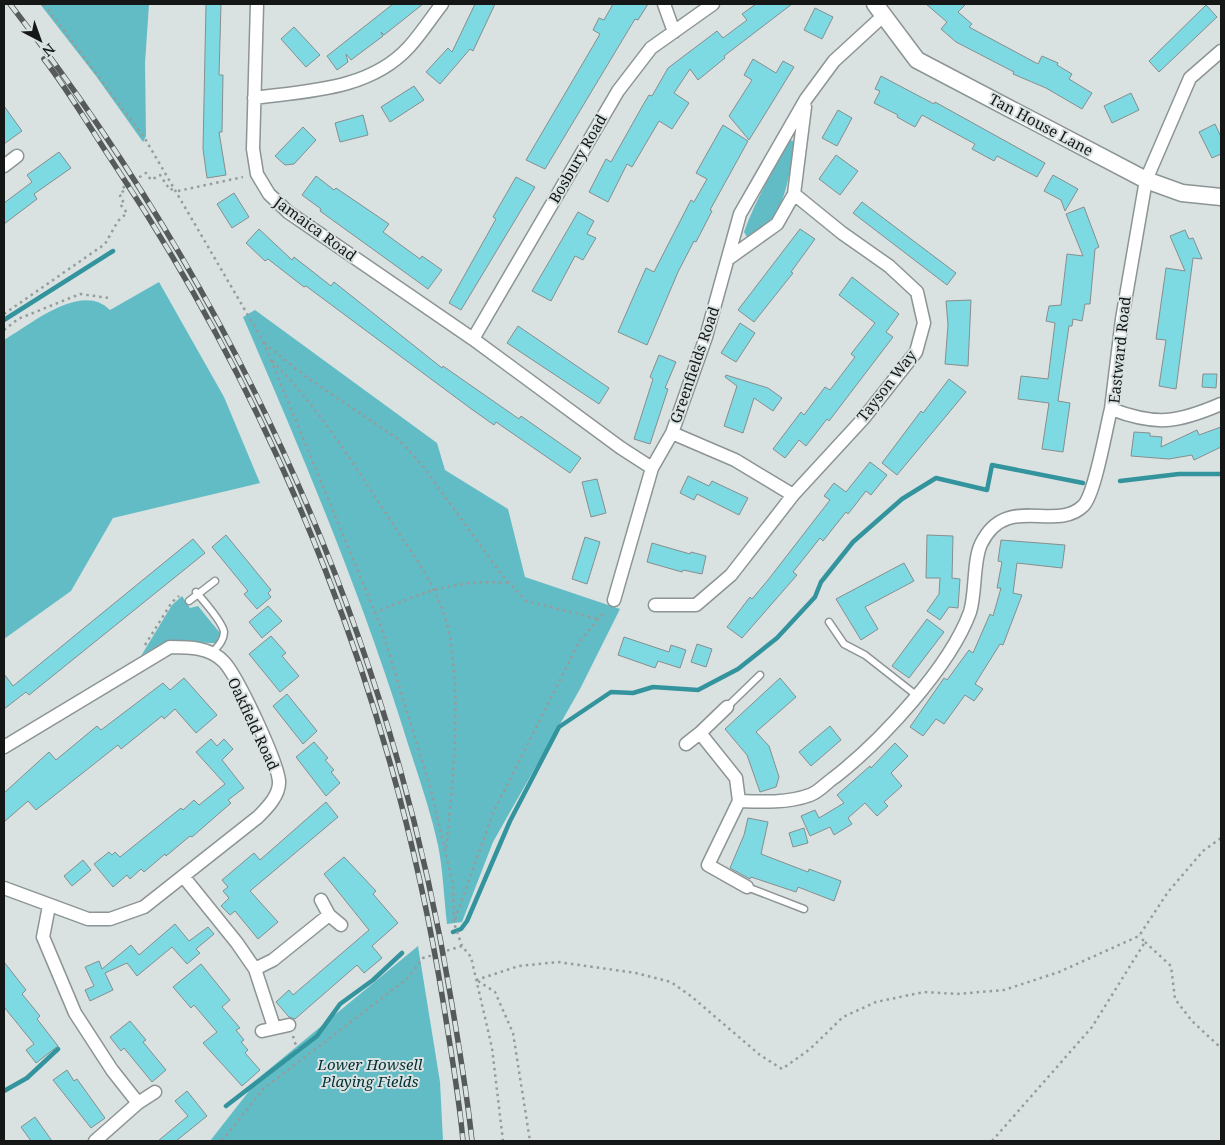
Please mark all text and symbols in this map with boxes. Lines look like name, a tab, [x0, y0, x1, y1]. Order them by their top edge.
north arrow	[15, 15, 65, 65]
text: N	[38, 39, 59, 61]
street label: Tan House Lane	[986, 88, 1097, 160]
street label: Bosbury Road	[544, 110, 611, 207]
street label: Jamaica Road	[270, 191, 361, 265]
street label: Eastward Road	[1103, 295, 1135, 404]
street label: Greenfields Road	[665, 304, 723, 426]
street label: Tayson Way	[852, 345, 921, 425]
street label: Oakfield Road	[224, 674, 284, 773]
park label: Lower Howsell Playing Fields	[317, 1054, 423, 1091]

